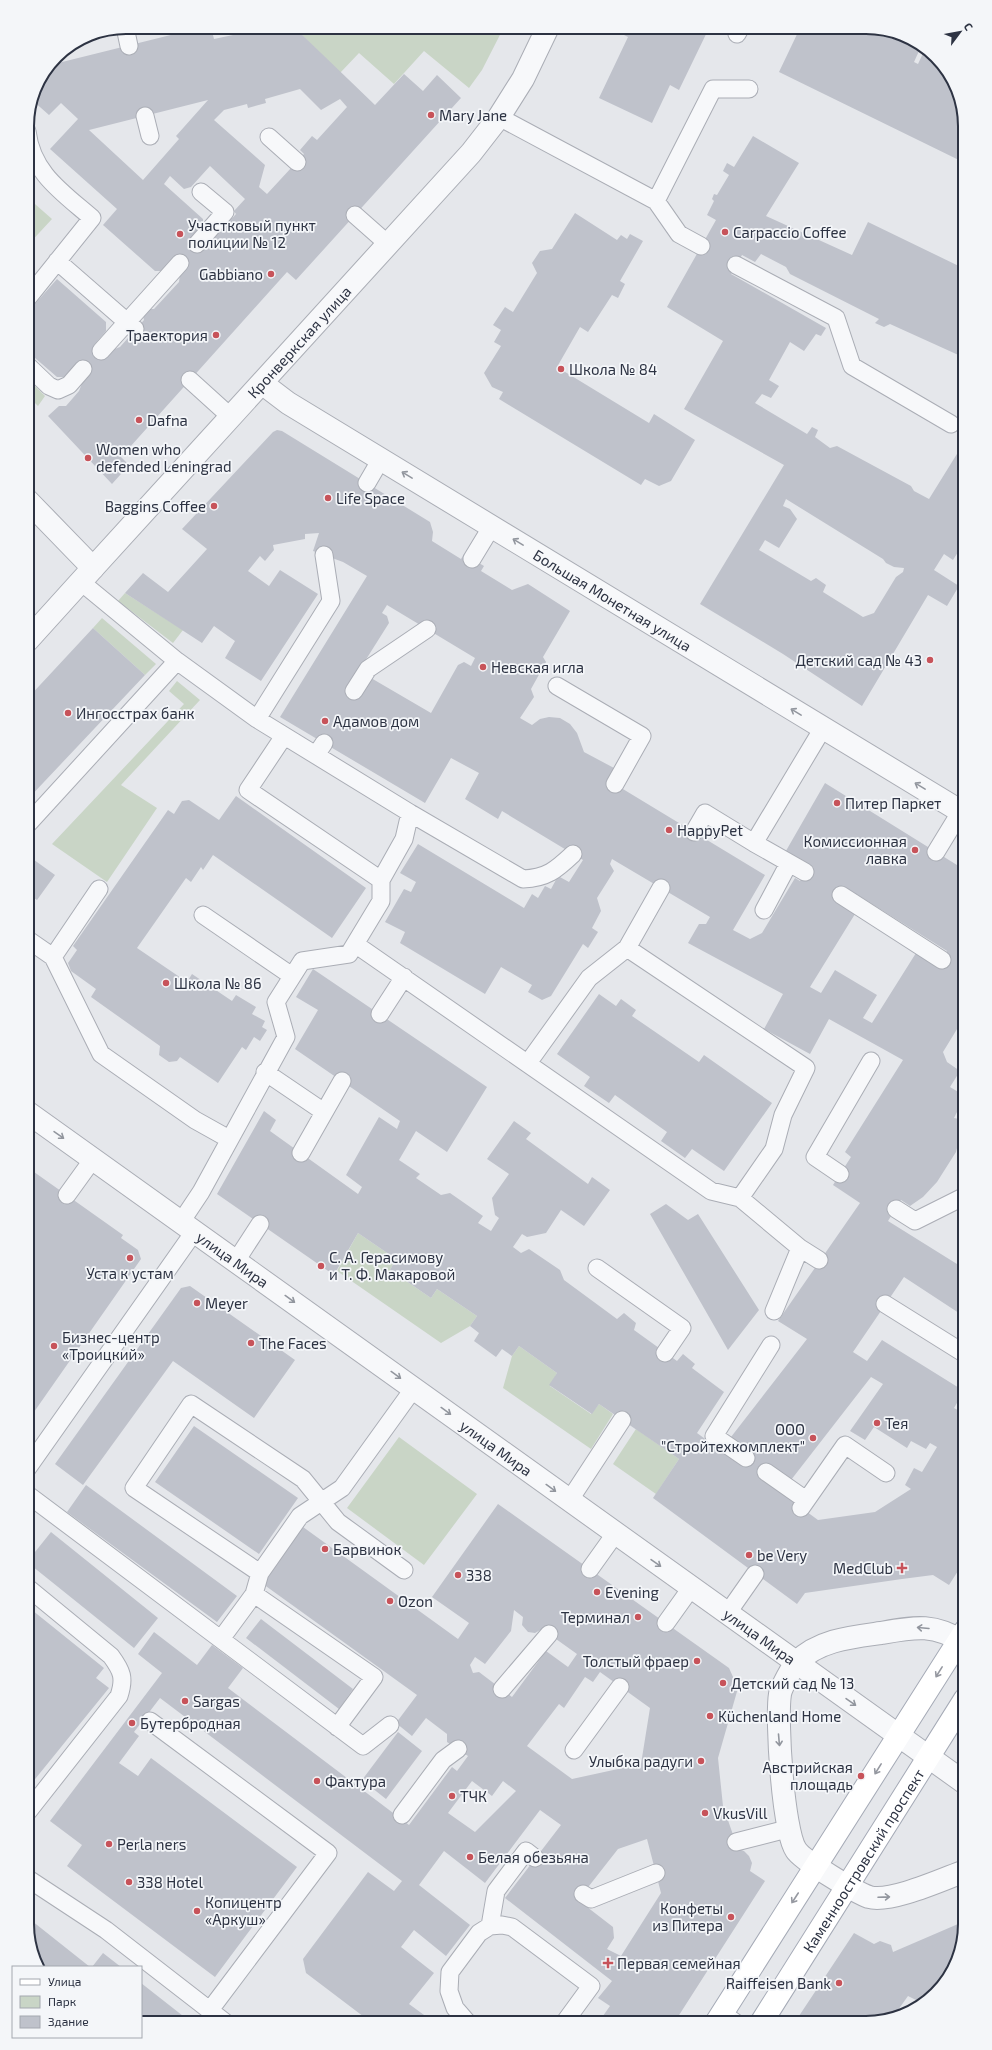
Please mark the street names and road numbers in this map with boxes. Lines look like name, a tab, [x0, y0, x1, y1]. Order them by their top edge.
street label: Кронверкская улица	[243, 282, 355, 402]
street label: Большая Монетная улица	[530, 545, 695, 655]
street label: улица Мира	[193, 1227, 272, 1291]
street label: улица Мира	[456, 1416, 536, 1480]
street label: улица Мира	[720, 1604, 799, 1668]
street label: Каменноостровский проспект	[799, 1765, 928, 1956]

